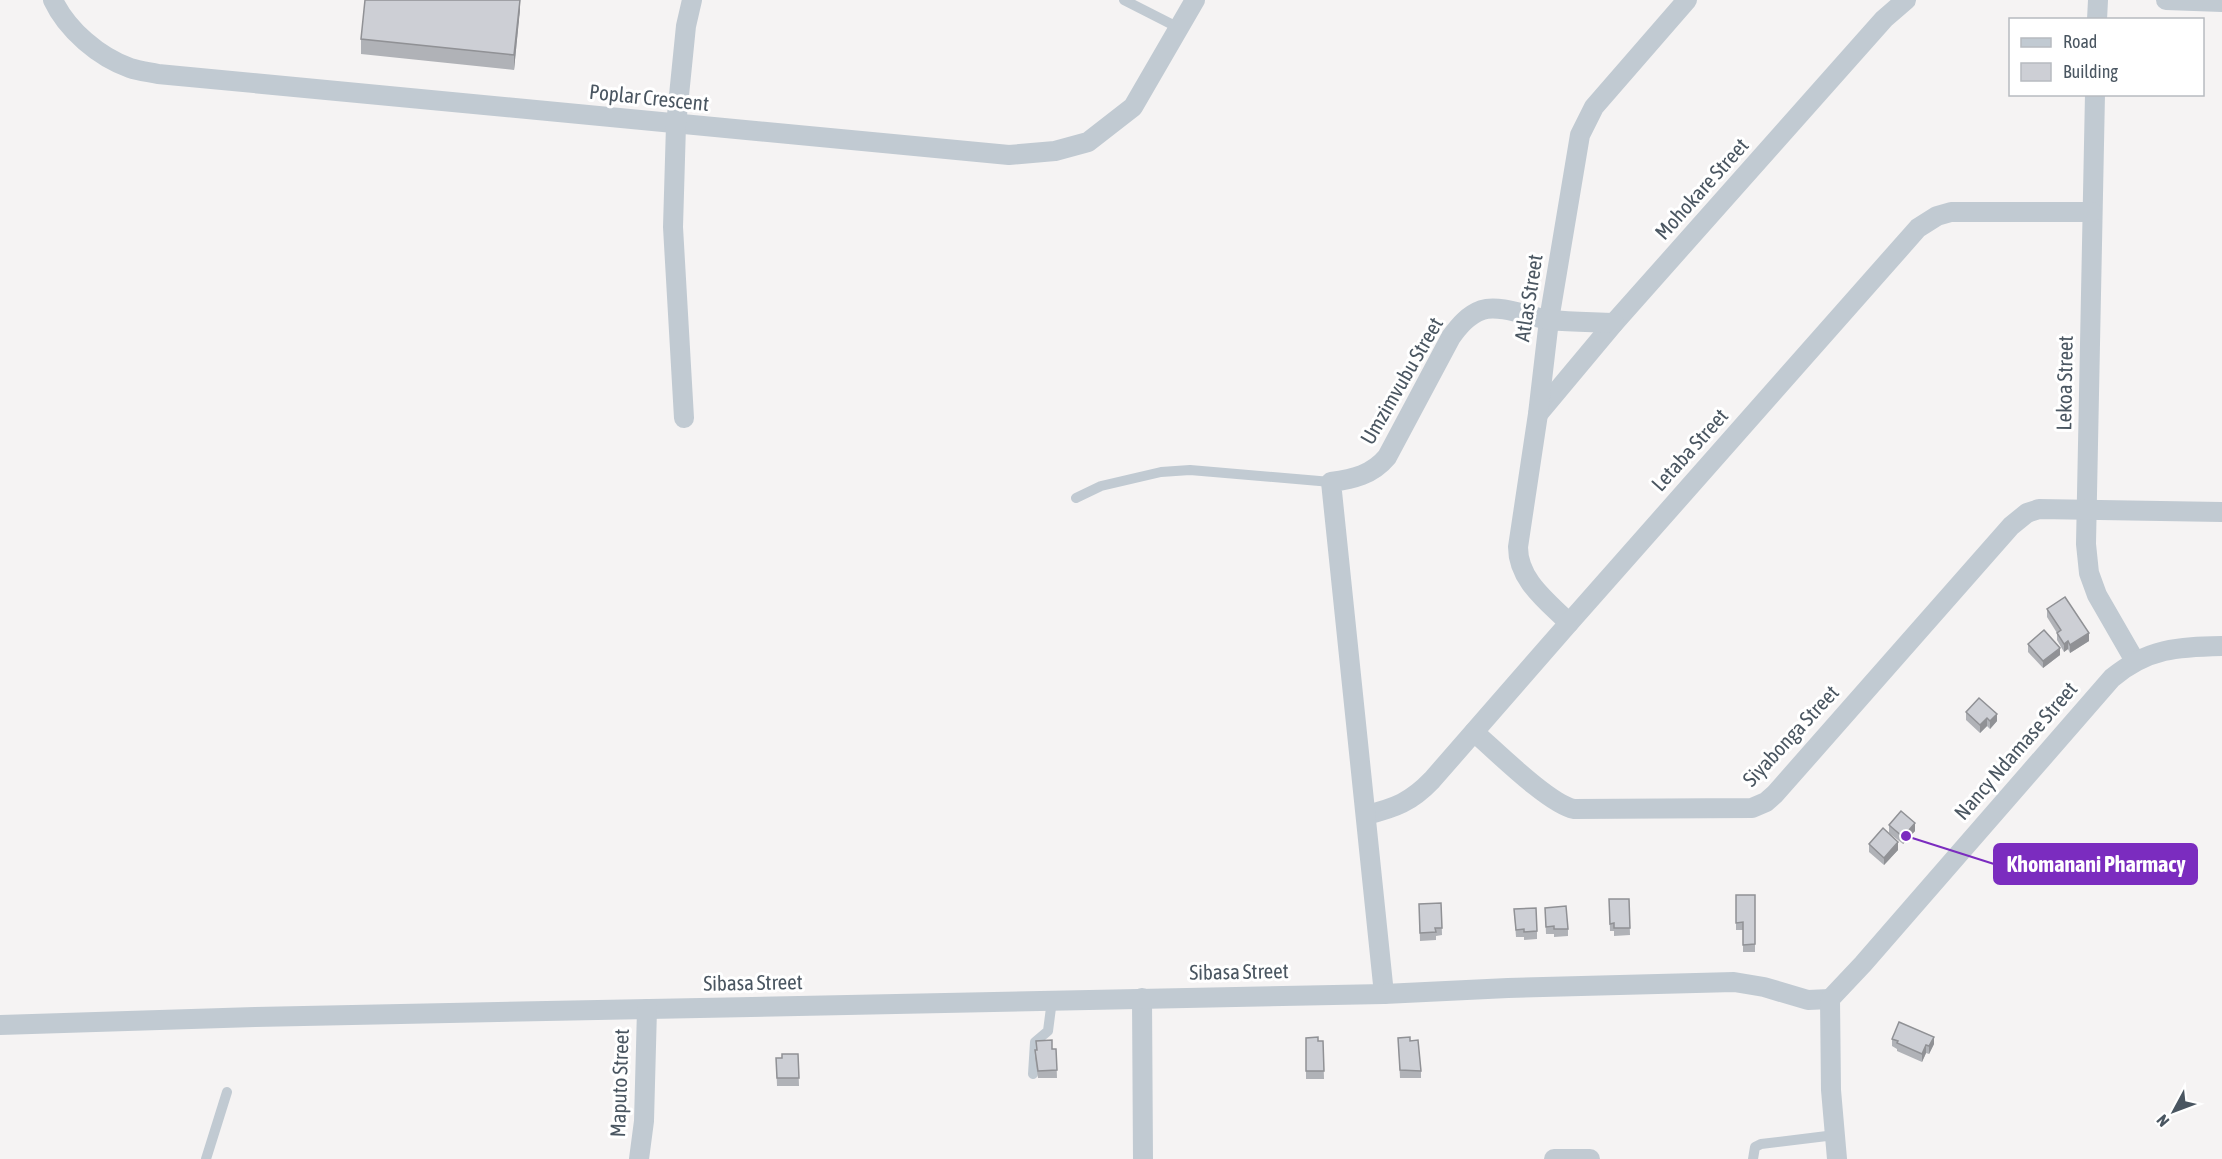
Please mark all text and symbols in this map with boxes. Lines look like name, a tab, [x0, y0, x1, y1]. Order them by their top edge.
legend	[2009, 18, 2204, 96]
text: Road	[2063, 31, 2097, 52]
text: Building	[2063, 61, 2118, 82]
street label: Poplar Crescent	[588, 79, 710, 115]
street label: Mohokare Street	[1650, 133, 1753, 244]
street label: Atlas Street	[1509, 252, 1547, 343]
street label: Umzimvubu Street	[1355, 313, 1447, 448]
street label: Lekoa Street	[2051, 335, 2077, 431]
street label: Letaba Street	[1646, 403, 1732, 495]
street label: Nancy Ndamase Street	[1949, 677, 2082, 824]
street label: Siyabonga Street	[1737, 680, 1843, 791]
callout: Khomanani Pharmacy	[1994, 844, 2197, 884]
text: Khomanani Pharmacy	[2007, 851, 2185, 877]
street label: Sibasa Street	[1189, 958, 1289, 984]
street label: Sibasa Street	[703, 969, 803, 995]
street label: Maputo Street	[605, 1028, 633, 1138]
north arrow	[2144, 1081, 2204, 1141]
text: N	[2153, 1111, 2173, 1130]

